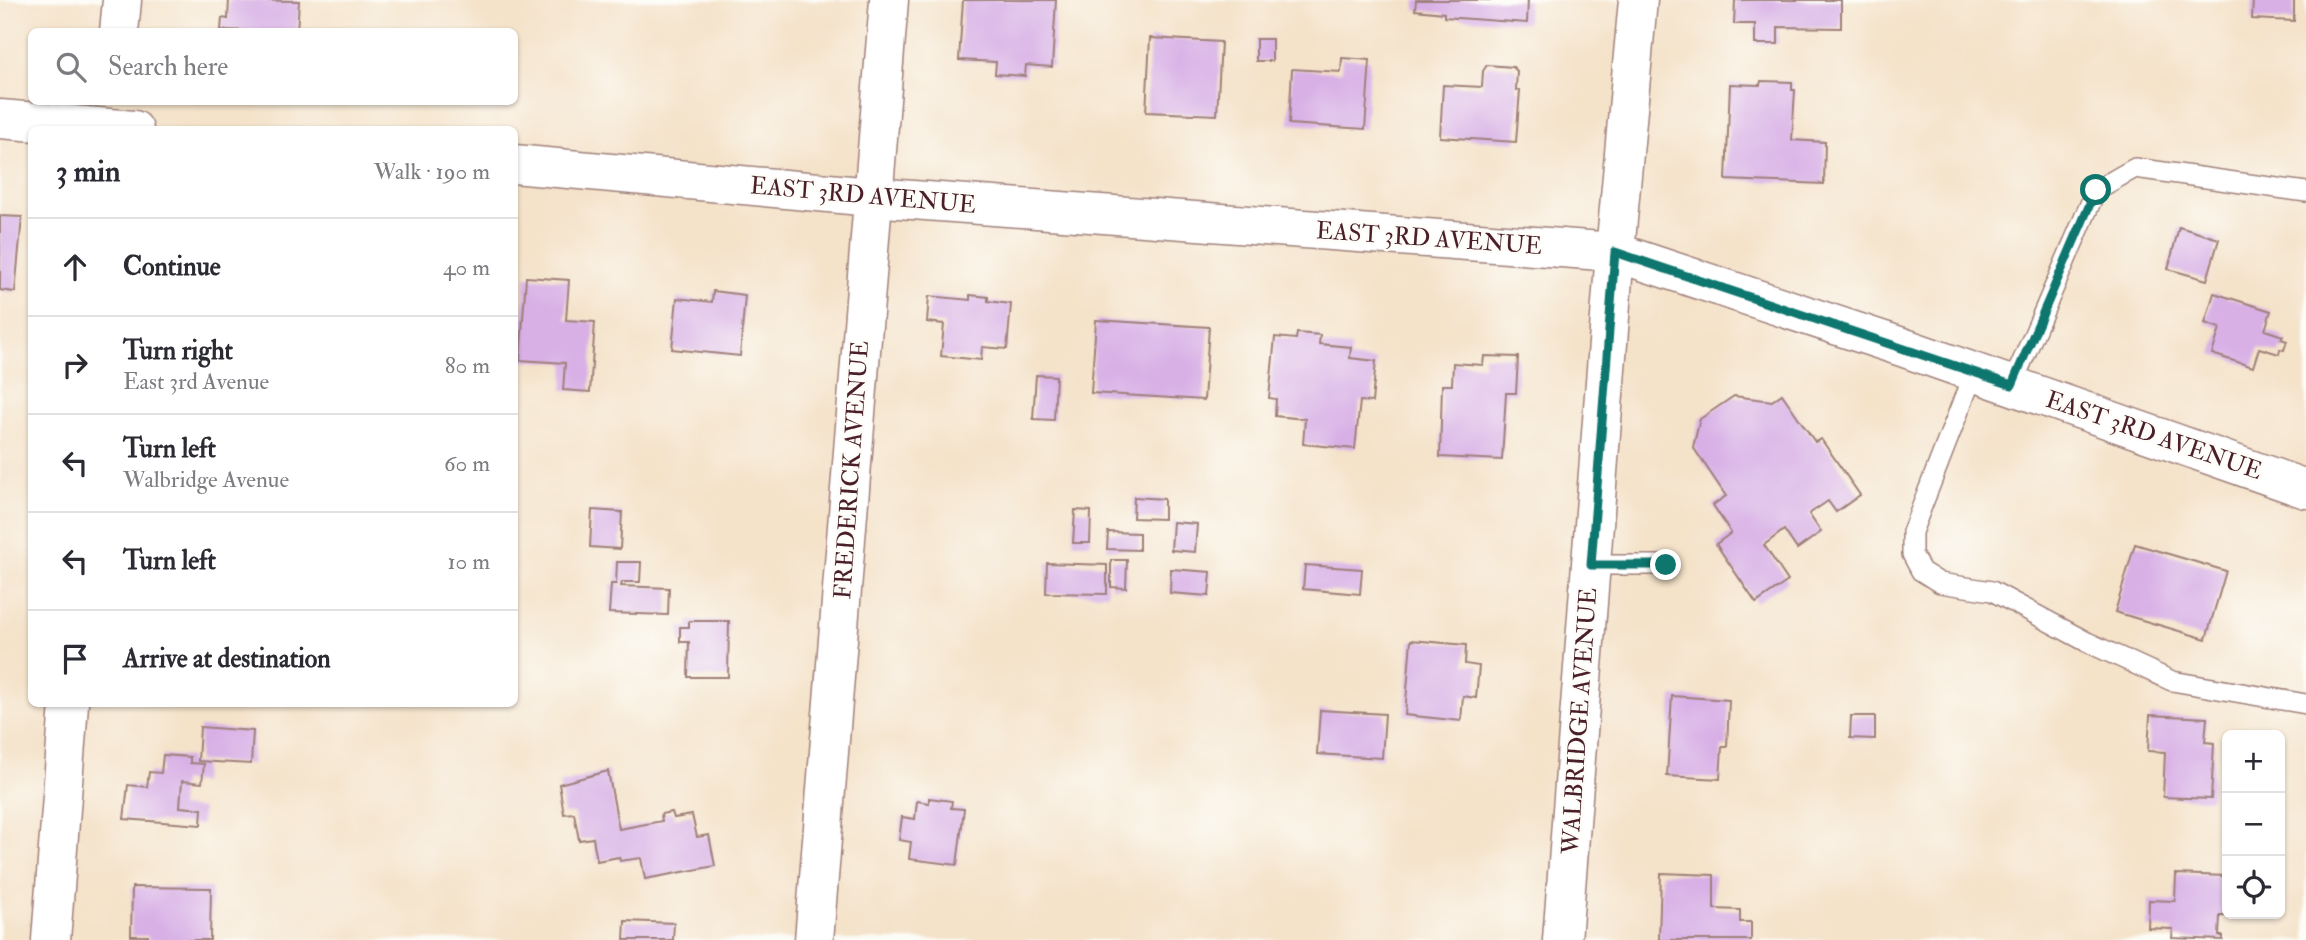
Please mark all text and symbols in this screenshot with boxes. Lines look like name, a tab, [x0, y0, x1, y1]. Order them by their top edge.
search box	[28, 28, 518, 105]
icon: search	[52, 48, 90, 86]
text: Search here	[108, 51, 228, 83]
text: 3 min	[56, 153, 121, 190]
text: Walk · 190 m	[374, 157, 490, 186]
street label: EAST 3RD AVENUE	[749, 170, 977, 221]
route start	[2080, 174, 2111, 205]
street label: EAST 3RD AVENUE	[1315, 215, 1543, 262]
icon: ahead	[56, 248, 94, 286]
text: Continue	[123, 251, 221, 283]
text: 40 m	[443, 253, 490, 282]
text: Turn right	[123, 335, 233, 367]
street label: FREDERICK AVENUE	[827, 340, 876, 600]
icon: right	[56, 346, 94, 384]
text: 80 m	[445, 351, 490, 380]
text: East 3rd Avenue	[123, 367, 269, 396]
street label: EAST 3RD AVENUE	[2042, 384, 2266, 487]
text: Turn left	[123, 433, 216, 465]
icon: left	[56, 444, 94, 482]
text: 60 m	[444, 449, 490, 478]
text: Walbridge Avenue	[123, 465, 289, 494]
icon: left	[56, 542, 94, 580]
text: Turn left	[123, 545, 216, 577]
text: 10 m	[447, 547, 490, 576]
route end	[1650, 549, 1681, 580]
street label: WALBRIDGE AVENUE	[1555, 587, 1604, 856]
icon: arrive	[56, 640, 94, 678]
text: Arrive at destination	[123, 643, 331, 675]
map controls	[2222, 730, 2285, 919]
button: +	[2222, 730, 2285, 793]
button: −	[2222, 793, 2285, 856]
button: locate	[2222, 856, 2285, 919]

